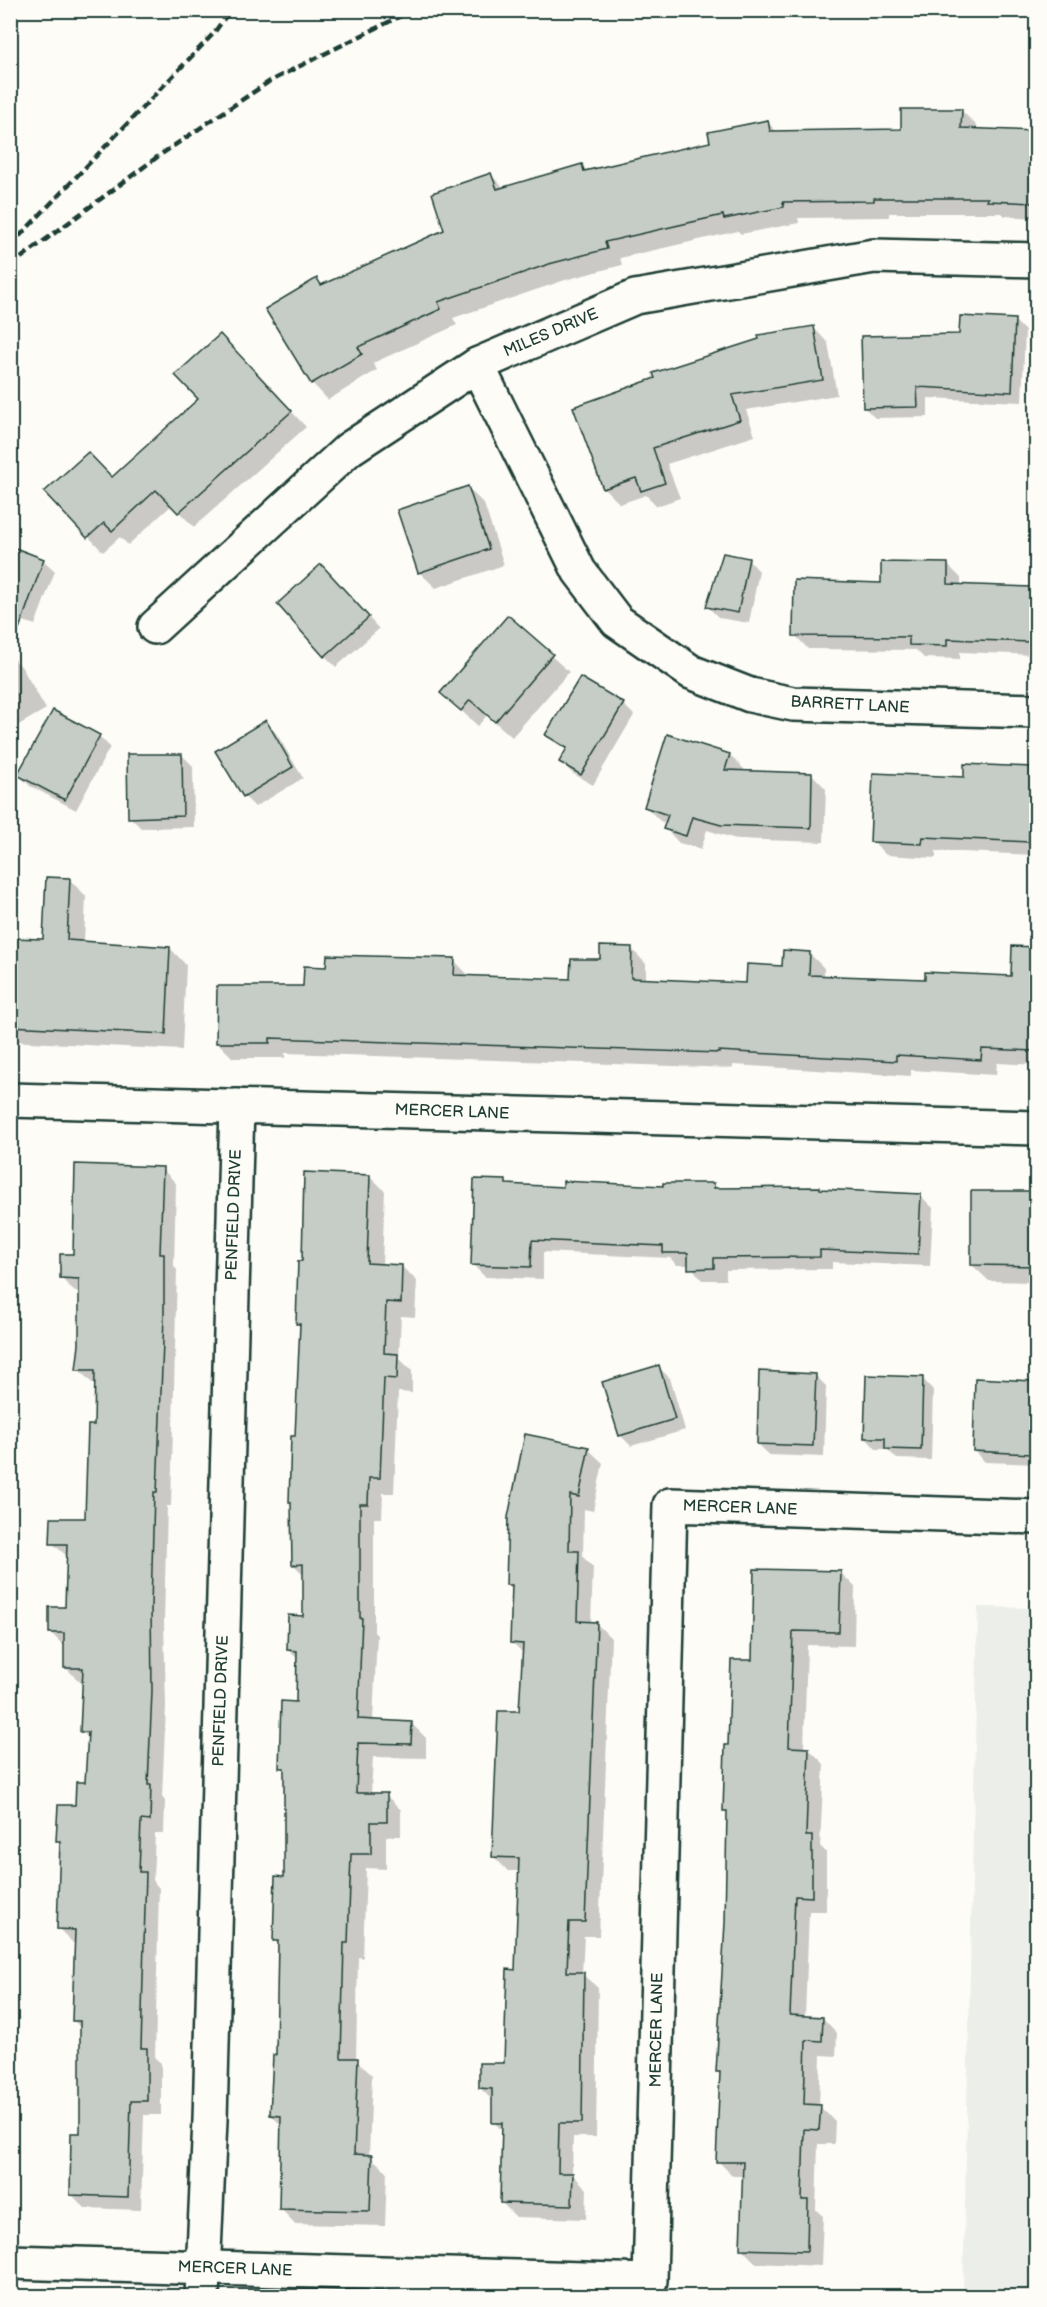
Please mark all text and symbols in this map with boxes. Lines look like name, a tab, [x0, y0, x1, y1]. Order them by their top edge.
street label: MILES DRIVE	[501, 305, 601, 361]
street label: BARRETT LANE	[790, 692, 910, 718]
street label: MERCER LANE	[394, 1101, 510, 1123]
street label: PENFIELD DRIVE	[222, 1149, 246, 1281]
street label: MERCER LANE	[682, 1497, 798, 1519]
street label: PENFIELD DRIVE	[209, 1635, 233, 1767]
street label: MERCER LANE	[646, 1972, 668, 2088]
street label: MERCER LANE	[177, 2258, 293, 2280]

